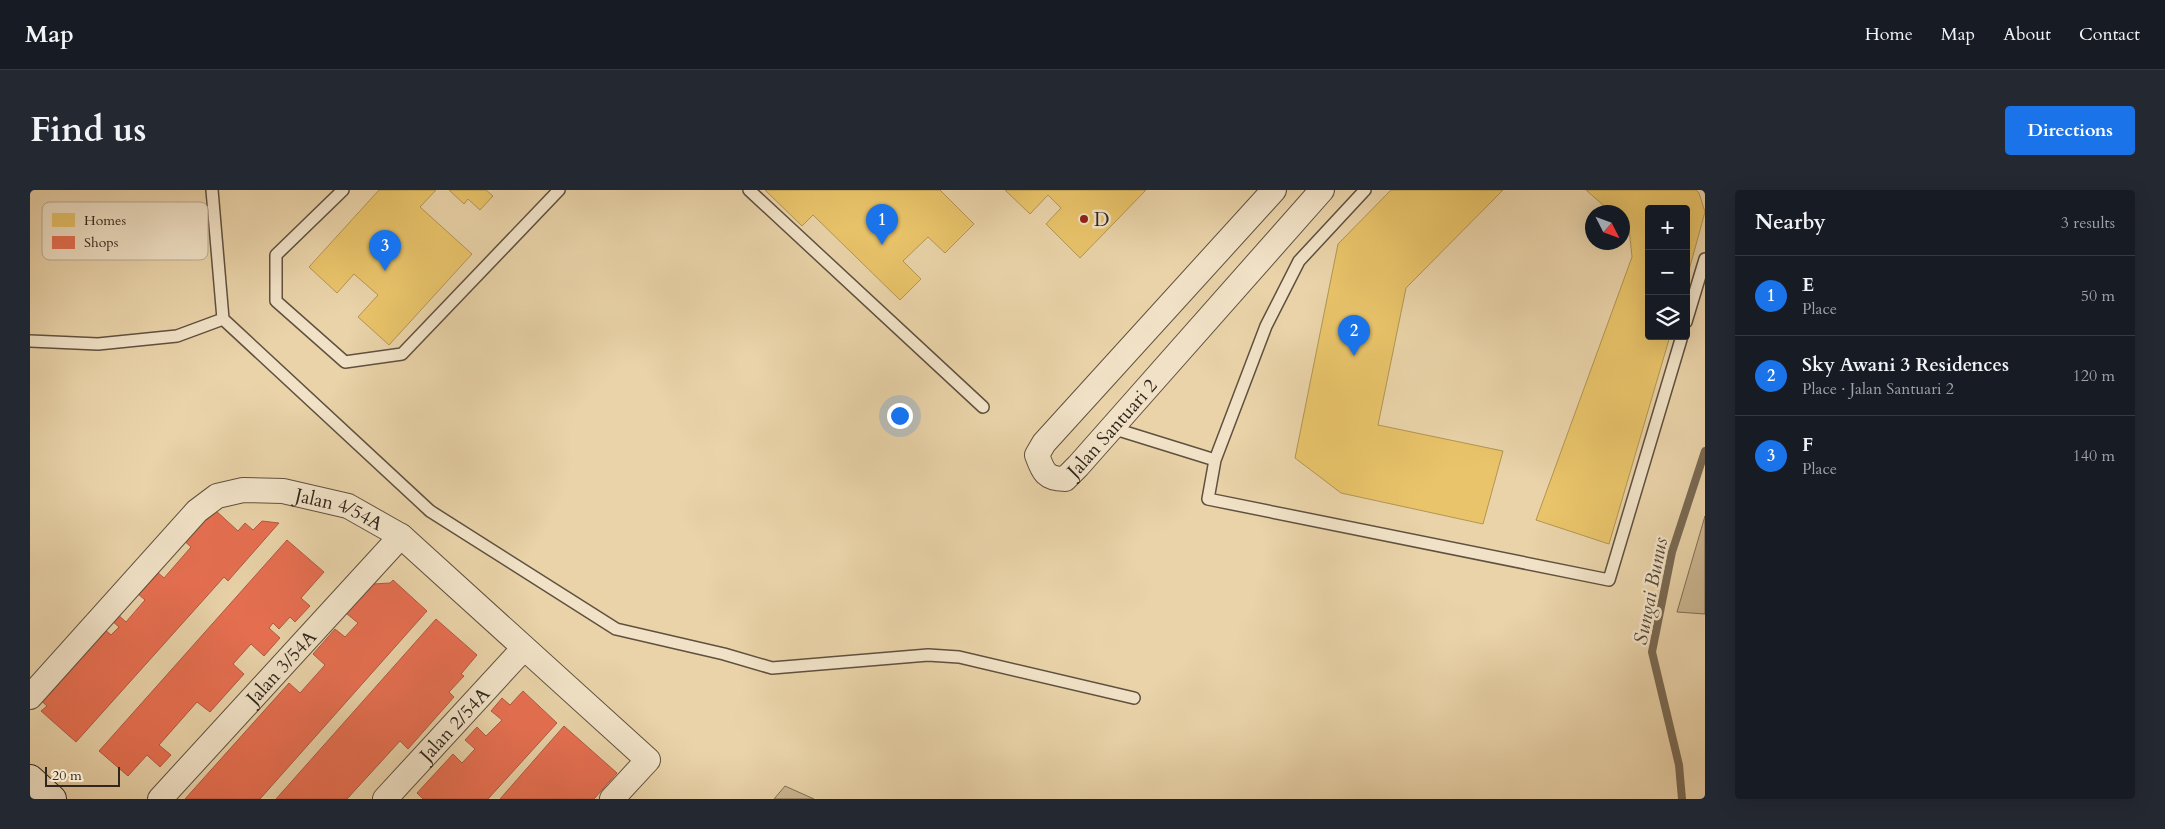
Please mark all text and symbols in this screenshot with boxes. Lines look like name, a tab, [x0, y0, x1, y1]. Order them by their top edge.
text: Map	[25, 18, 74, 51]
text: Home	[1865, 22, 1913, 47]
text: Map	[1941, 22, 1975, 47]
text: About	[2003, 22, 2051, 47]
text: Contact	[2079, 22, 2140, 47]
text: Find us	[30, 106, 146, 154]
button: Directions	[2005, 106, 2135, 155]
legend	[42, 202, 208, 260]
pin: 1	[866, 204, 898, 245]
north arrow	[1585, 205, 1630, 250]
map controls	[1645, 205, 1690, 340]
button: +	[1645, 205, 1690, 250]
place label: D	[1094, 207, 1109, 233]
text: Nearby	[1755, 208, 1826, 237]
text: Homes	[84, 211, 126, 230]
text: 3 results	[2061, 212, 2115, 234]
marker: D	[1078, 213, 1090, 225]
pin: 3	[369, 230, 401, 271]
text: Shops	[84, 233, 119, 252]
button: −	[1645, 250, 1690, 295]
text: E	[1802, 272, 1814, 298]
text: 1	[1767, 285, 1775, 307]
text: 50 m	[2081, 285, 2115, 307]
button: layers	[1645, 295, 1690, 340]
text: Place	[1802, 298, 1837, 320]
pin: 2	[1338, 315, 1370, 356]
text: Sky Awani 3 Residences	[1802, 352, 2009, 378]
text: 2	[1767, 365, 1775, 387]
text: 120 m	[2073, 365, 2115, 387]
street label: Jalan Santuari 2	[1060, 373, 1163, 486]
text: Place · Jalan Santuari 2	[1802, 378, 1954, 400]
your location	[887, 403, 913, 429]
text: F	[1802, 432, 1813, 458]
text: 3	[1767, 445, 1775, 467]
text: 140 m	[2073, 445, 2115, 467]
text: Place	[1802, 458, 1837, 480]
street label: Jalan 4/54A	[290, 482, 388, 538]
water label: Sungai Bunus	[1627, 535, 1674, 647]
street label: Jalan 3/54A	[239, 624, 323, 713]
street label: Jalan 2/54A	[412, 681, 496, 770]
scale bar	[45, 764, 120, 787]
text: 20 m	[52, 766, 82, 785]

